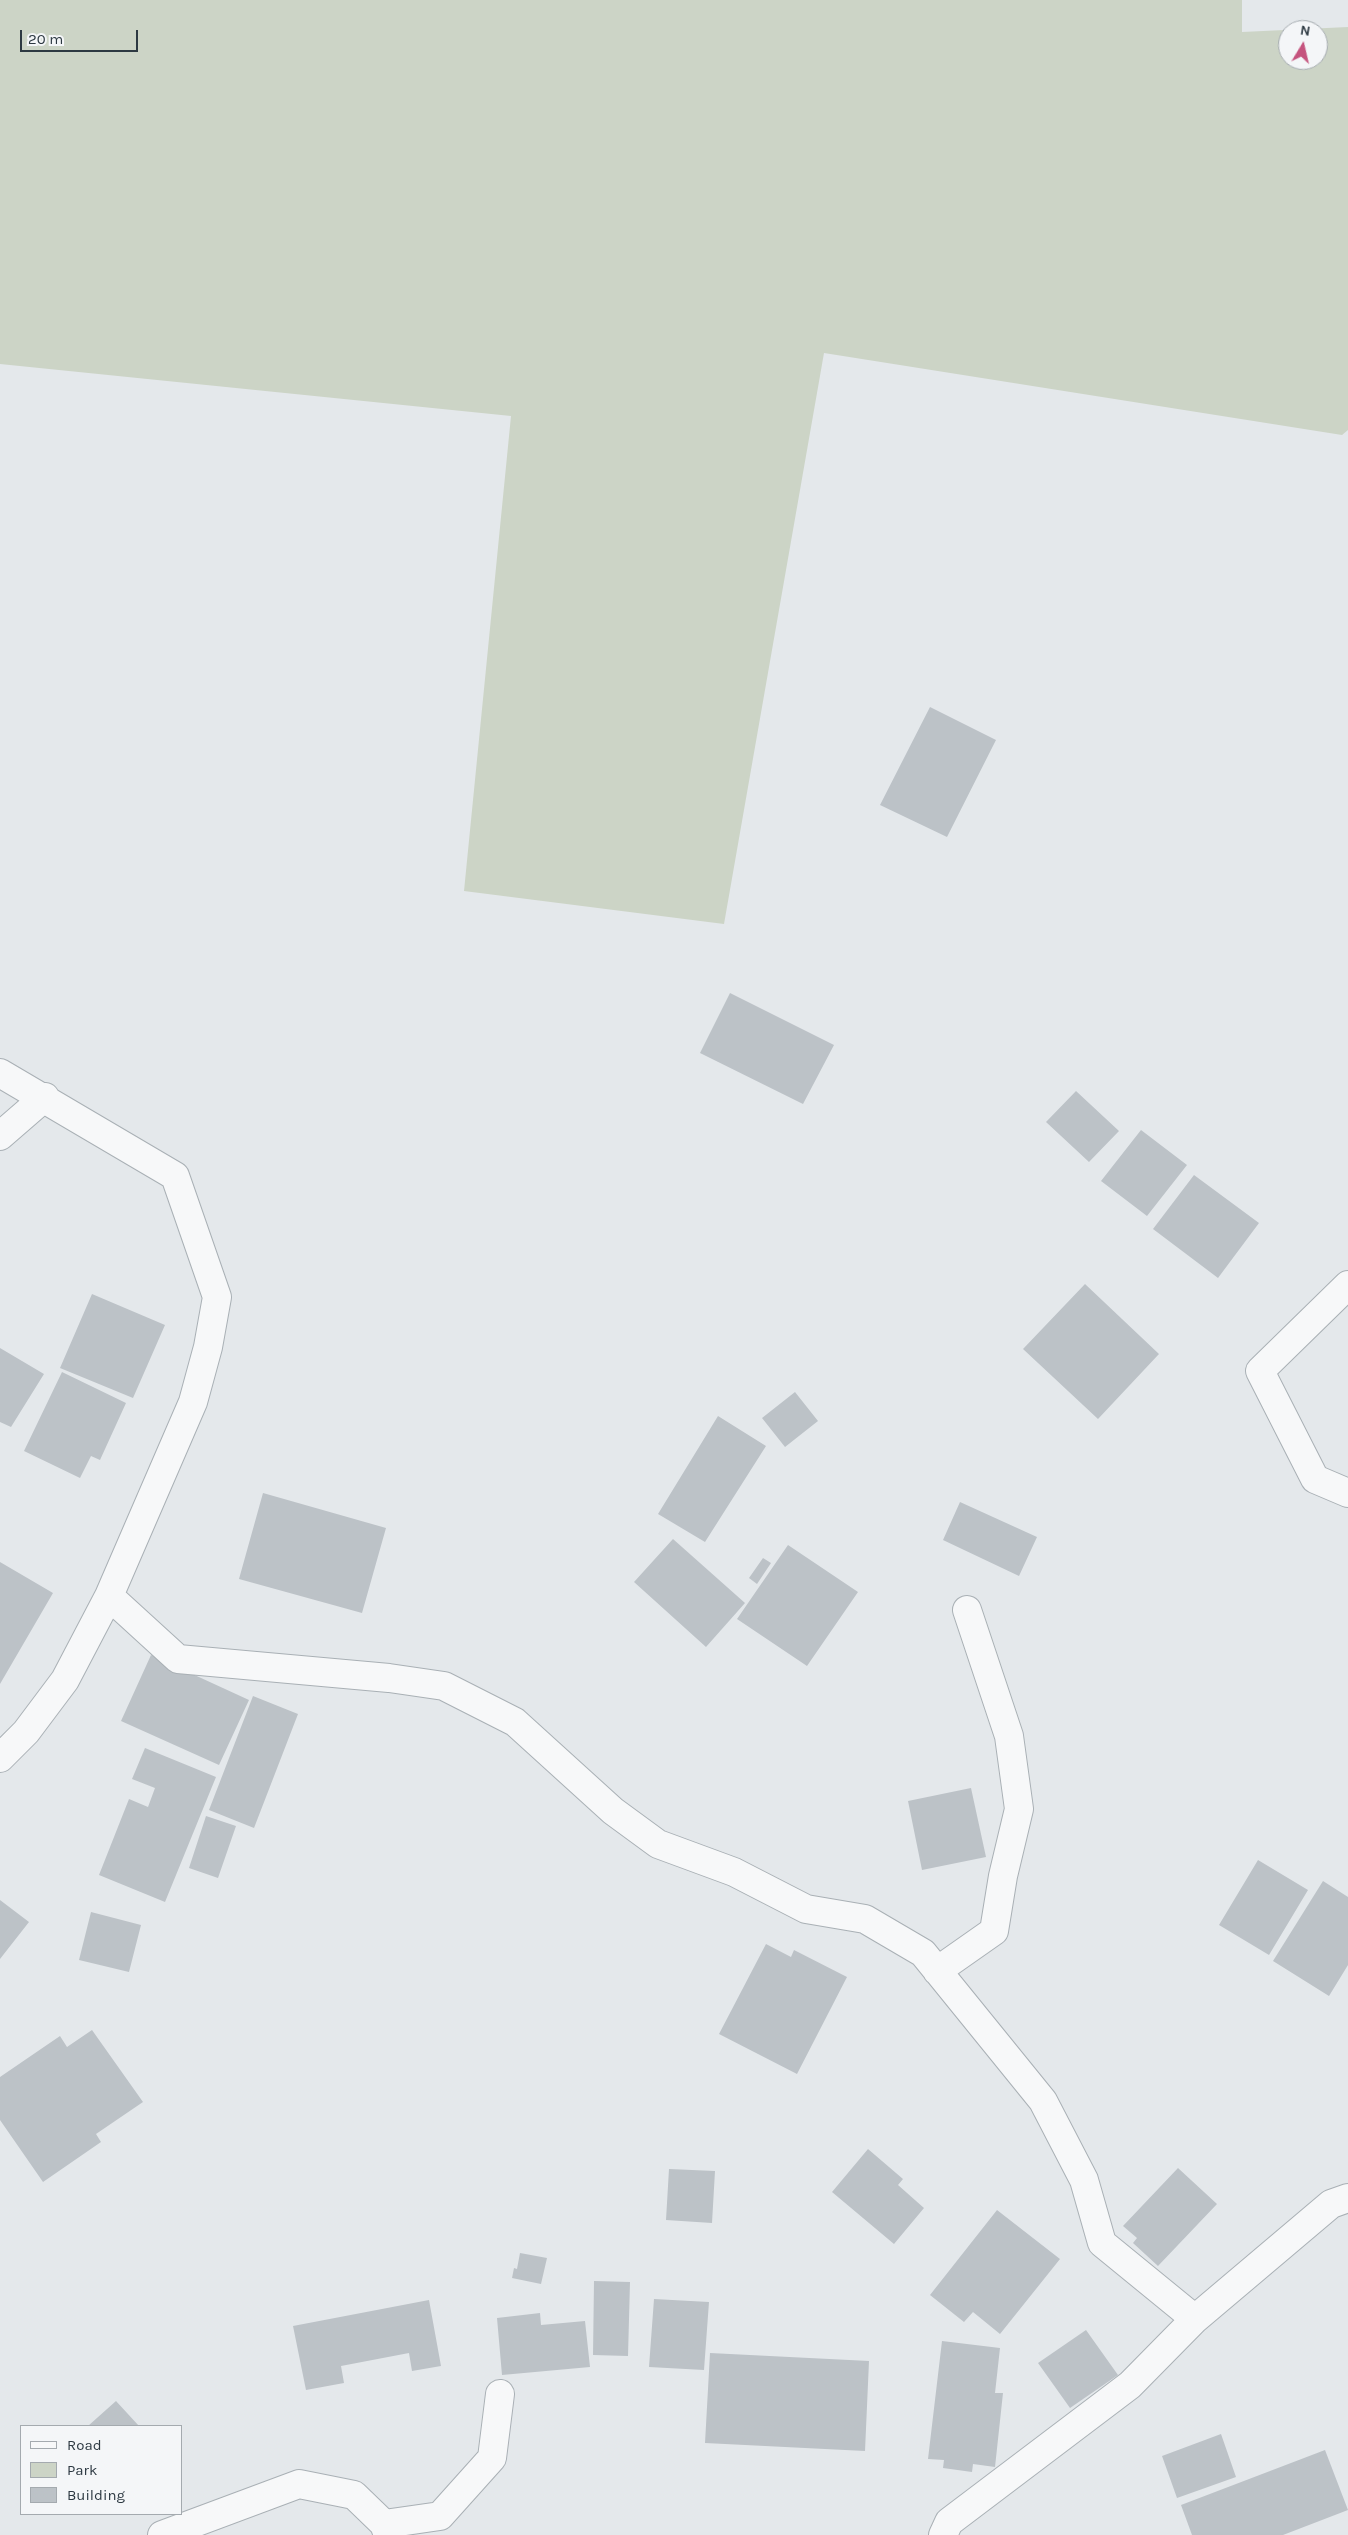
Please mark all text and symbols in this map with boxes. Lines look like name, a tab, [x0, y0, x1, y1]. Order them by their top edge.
scale bar	[22, 20, 140, 52]
north arrow	[1278, 20, 1328, 70]
text: N	[1299, 21, 1312, 40]
text: 20 m	[28, 30, 63, 48]
legend	[20, 2425, 182, 2515]
text: Road	[67, 2436, 102, 2454]
text: Park	[67, 2461, 97, 2479]
text: Building	[67, 2486, 125, 2504]

